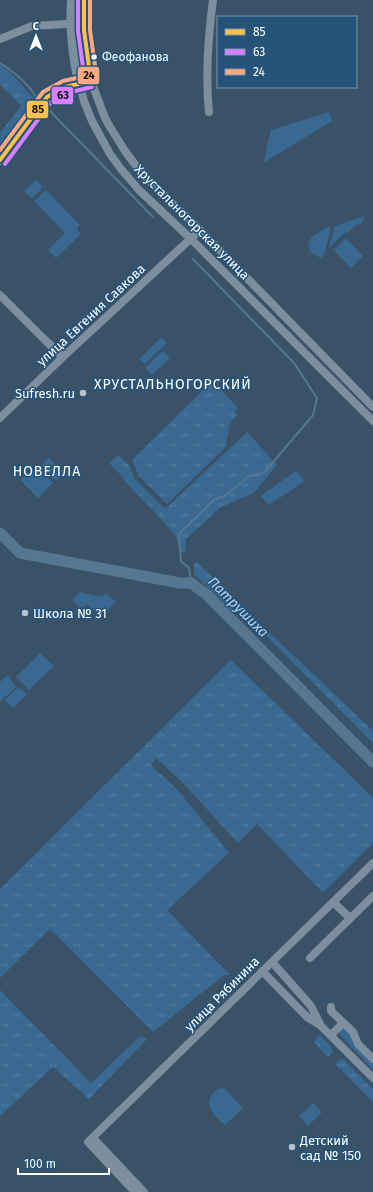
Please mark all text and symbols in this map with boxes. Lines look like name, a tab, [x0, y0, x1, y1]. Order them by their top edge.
north arrow	[16, 16, 56, 56]
legend	[217, 16, 357, 88]
text: С	[33, 20, 40, 33]
text: 85	[253, 25, 266, 39]
text: 63	[253, 45, 265, 59]
place label: Феофанова	[102, 50, 169, 64]
marker: Феофанова	[89, 52, 99, 62]
text: 24	[253, 65, 266, 79]
line badge: 24	[77, 66, 100, 85]
text: 24	[83, 69, 95, 82]
line badge: 63	[51, 86, 74, 105]
text: 63	[57, 89, 69, 102]
line badge: 85	[26, 100, 49, 119]
text: 85	[32, 103, 44, 116]
street label: Хрустальногорская улица	[131, 161, 253, 283]
street label: улица Евгения Савкова	[34, 261, 148, 369]
district label: ХРУСТАЛЬНОГОРСКИЙ	[94, 376, 252, 393]
place label: Sufresh.ru	[15, 386, 75, 401]
marker: Sufresh.ru	[78, 388, 88, 398]
district label: НОВЕЛЛА	[13, 463, 81, 480]
water label: Патрушиха	[204, 573, 272, 641]
place label: Школа № 31	[33, 606, 107, 621]
marker: Школа № 31	[20, 608, 30, 618]
street label: улица Рябинина	[182, 954, 262, 1034]
place label: Детский сад № 150	[299, 1133, 361, 1163]
marker: Детский сад № 150	[287, 1142, 297, 1152]
scale bar	[18, 1150, 109, 1176]
text: 100 m	[24, 1157, 56, 1171]

